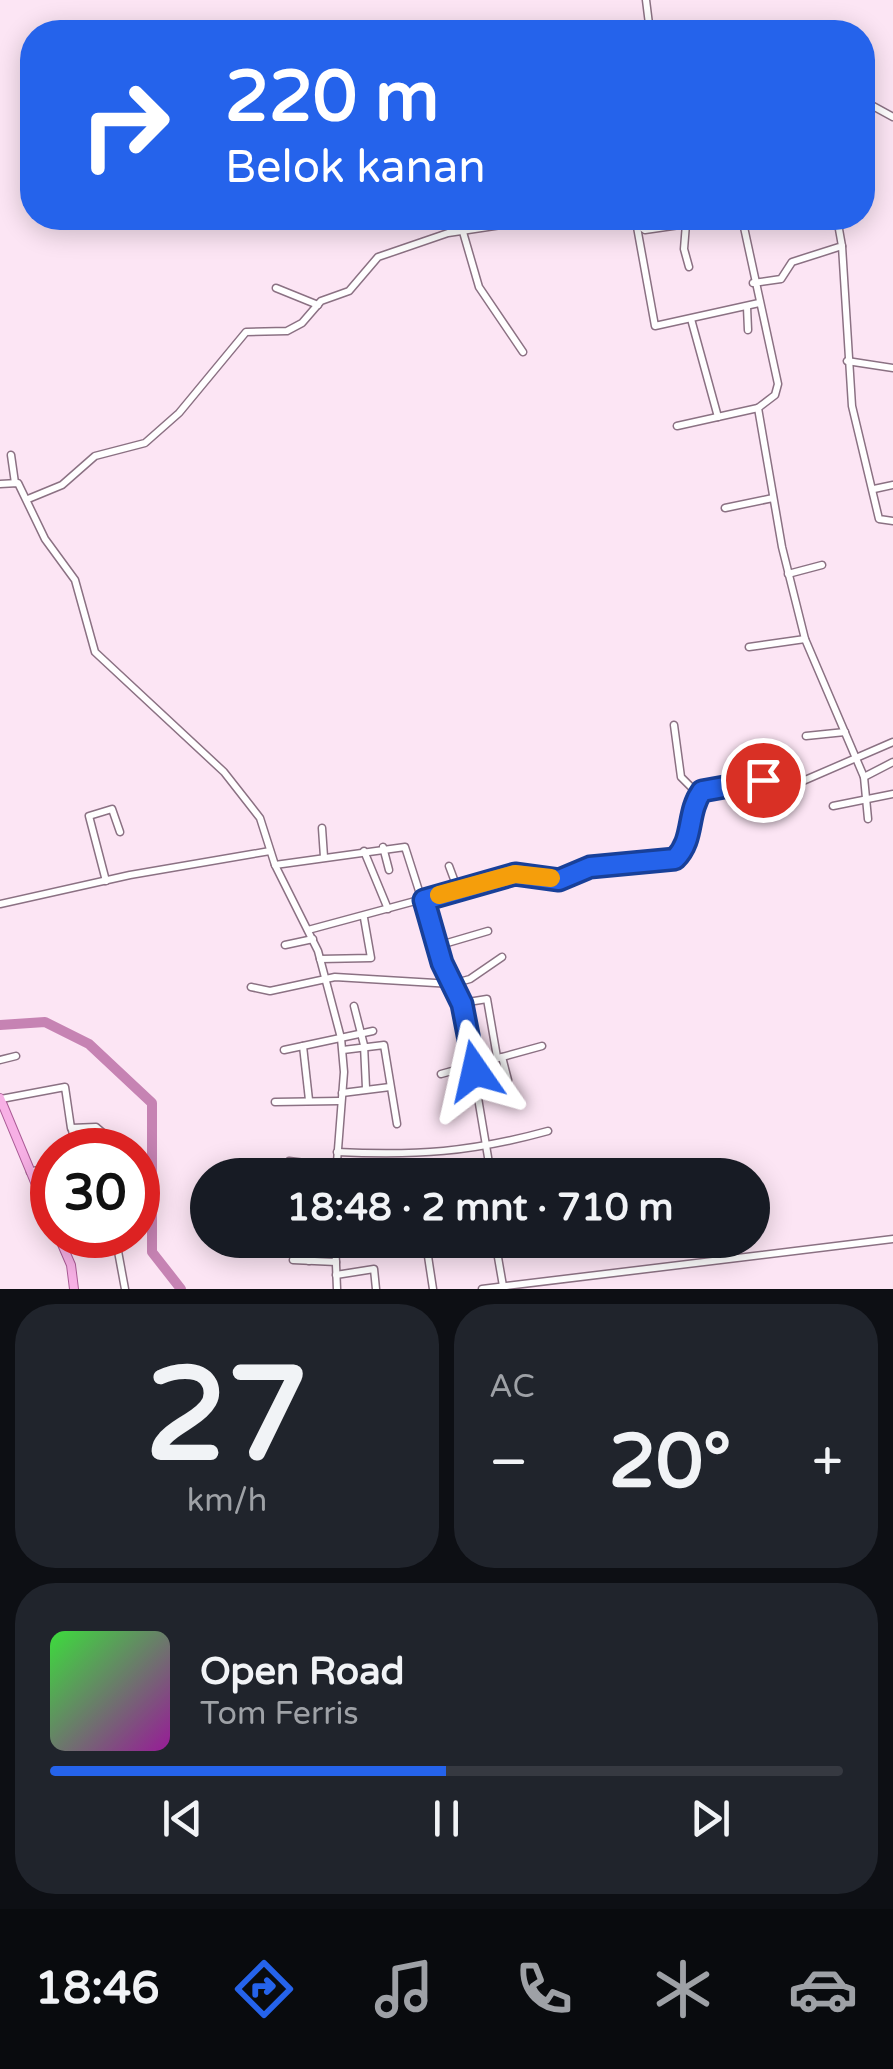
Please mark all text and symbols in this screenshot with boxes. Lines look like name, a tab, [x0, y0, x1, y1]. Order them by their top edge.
text: 220 m	[225, 56, 439, 140]
icon: right	[60, 60, 190, 190]
text: Belok kanan	[225, 141, 486, 195]
pin	[721, 738, 806, 823]
icon: arrive	[736, 753, 791, 808]
position arrow	[423, 1019, 527, 1123]
speed limit sign: 30	[30, 1128, 160, 1258]
text: 18:48 · 2 mnt · 710 m	[287, 1185, 673, 1231]
text: 27	[145, 1339, 309, 1495]
text: AC	[489, 1368, 535, 1406]
text: 20°	[609, 1417, 731, 1507]
text: −	[489, 1430, 528, 1496]
text: +	[812, 1430, 843, 1496]
text: km/h	[187, 1482, 267, 1520]
text: Open Road	[200, 1649, 405, 1695]
text: Tom Ferris	[200, 1695, 359, 1733]
icon: previous	[155, 1791, 210, 1846]
icon: pause	[419, 1791, 474, 1846]
icon: next	[683, 1791, 738, 1846]
icon: directions	[229, 1954, 299, 2024]
icon: music	[369, 1954, 439, 2024]
icon: phone	[509, 1954, 579, 2024]
icon: climate	[648, 1954, 718, 2024]
icon: car	[788, 1954, 858, 2024]
text: 18:46	[35, 1962, 160, 2016]

